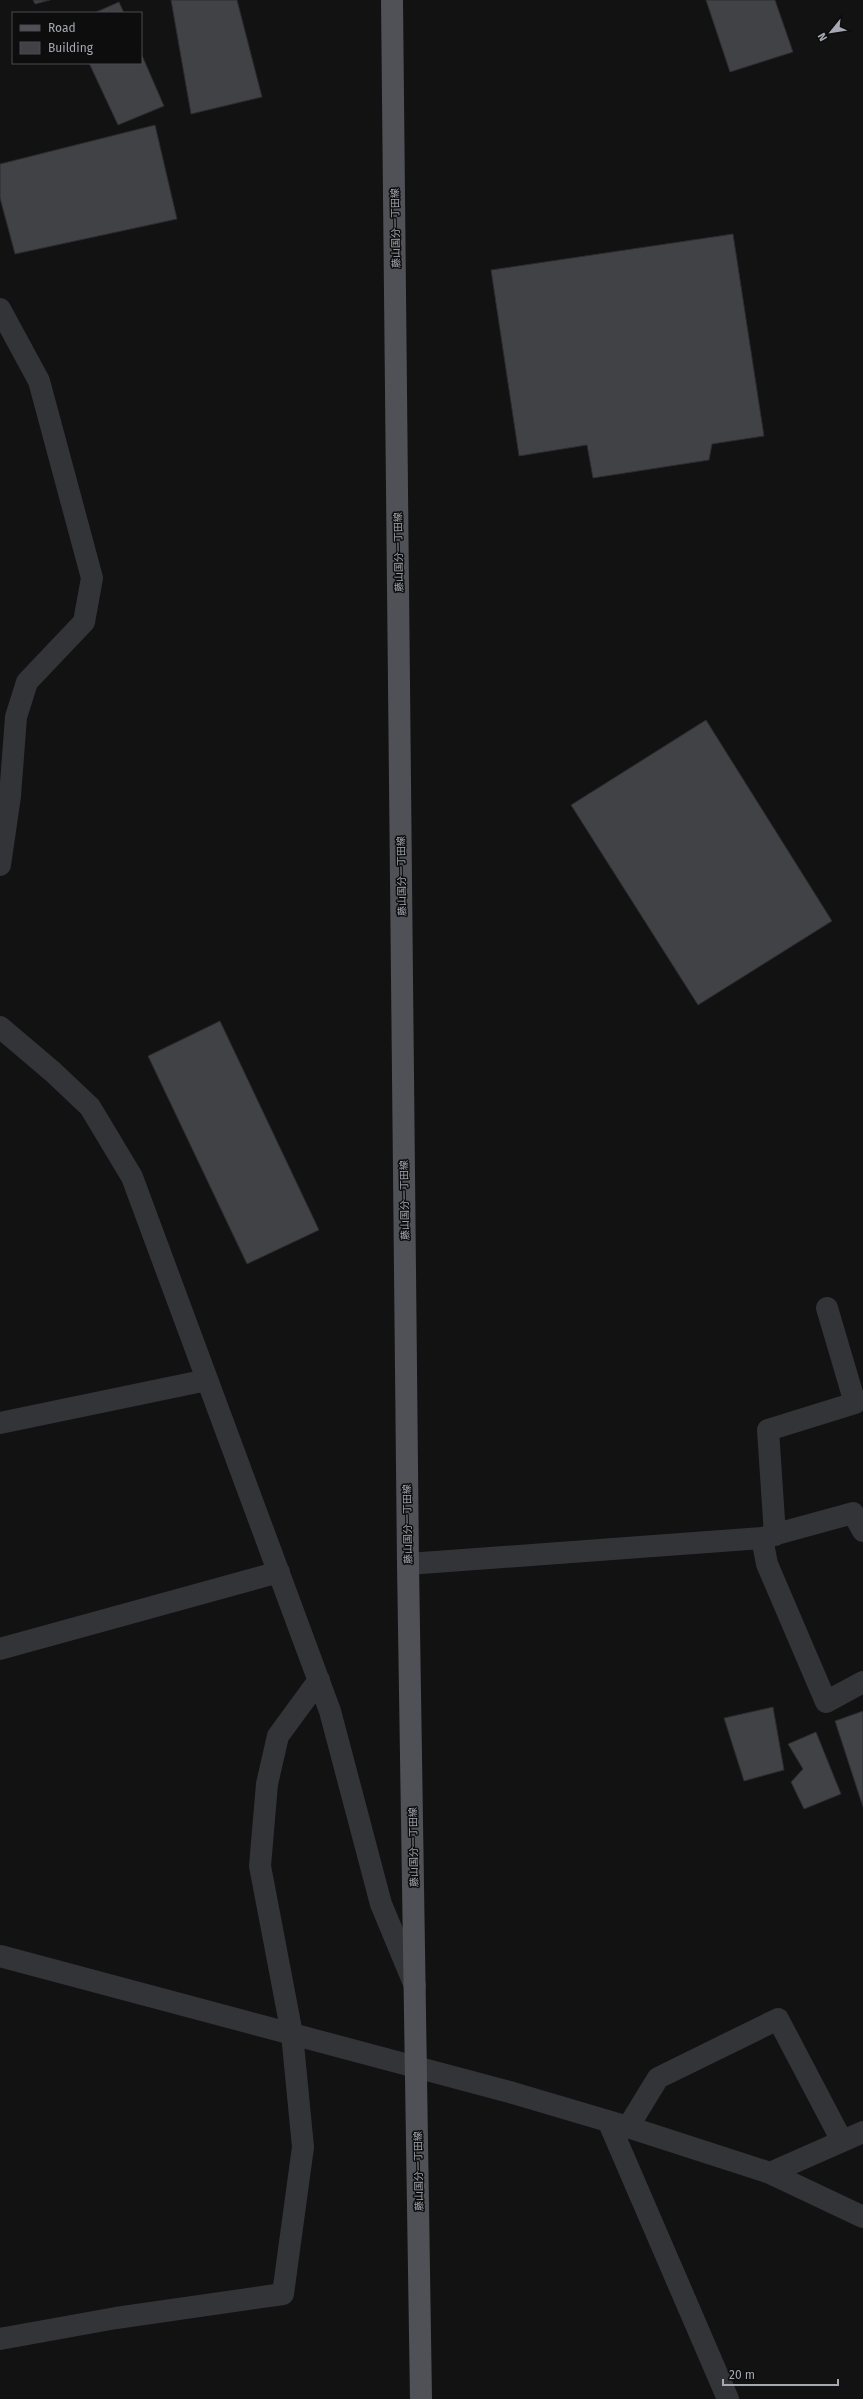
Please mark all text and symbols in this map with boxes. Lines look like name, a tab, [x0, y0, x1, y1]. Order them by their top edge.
legend	[12, 12, 142, 64]
north arrow	[811, 12, 851, 52]
text: Road	[48, 21, 76, 35]
text: N	[815, 30, 830, 43]
text: Building	[48, 41, 94, 55]
street label: 藤山国分一丁田線	[389, 188, 403, 268]
street label: 藤山国分一丁田線	[392, 512, 406, 592]
street label: 藤山国分一丁田線	[395, 836, 409, 916]
street label: 藤山国分一丁田線	[398, 1160, 412, 1240]
street label: 藤山国分一丁田線	[401, 1484, 415, 1564]
street label: 藤山国分一丁田線	[407, 1807, 421, 1887]
street label: 藤山国分一丁田線	[412, 2131, 426, 2211]
scale bar	[723, 2361, 838, 2387]
text: 20 m	[729, 2368, 755, 2382]

